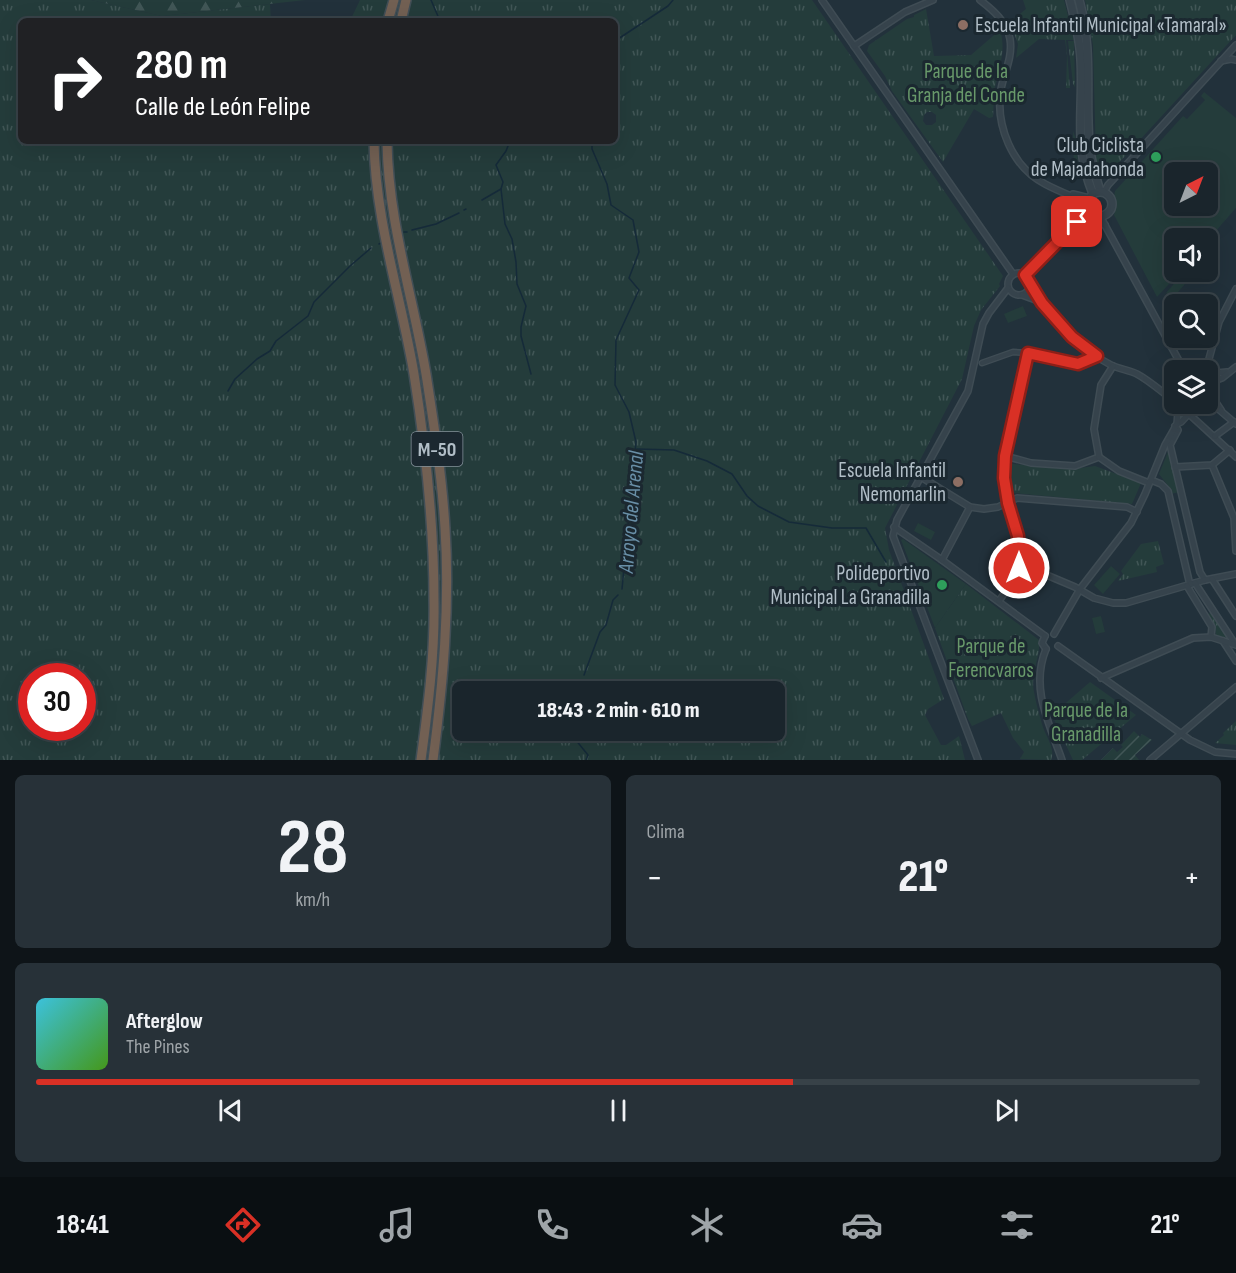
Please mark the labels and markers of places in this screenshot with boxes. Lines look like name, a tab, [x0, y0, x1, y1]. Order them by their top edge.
place label: Escuela Infantil Municipal «Tamaral»	[975, 13, 1227, 38]
marker: Escuela Infantil Municipal «Tamaral»	[956, 18, 970, 32]
place label: Club Ciclista de Majadahonda	[1031, 133, 1144, 182]
marker: Club Ciclista de Majadahonda	[1149, 150, 1163, 164]
pin	[1051, 196, 1102, 247]
place label: Escuela Infantil Nemomarlin	[838, 458, 946, 507]
marker: Escuela Infantil Nemomarlin	[951, 475, 965, 489]
place label: Polideportivo Municipal La Granadilla	[770, 561, 930, 610]
marker: Polideportivo Municipal La Granadilla	[935, 578, 949, 592]

